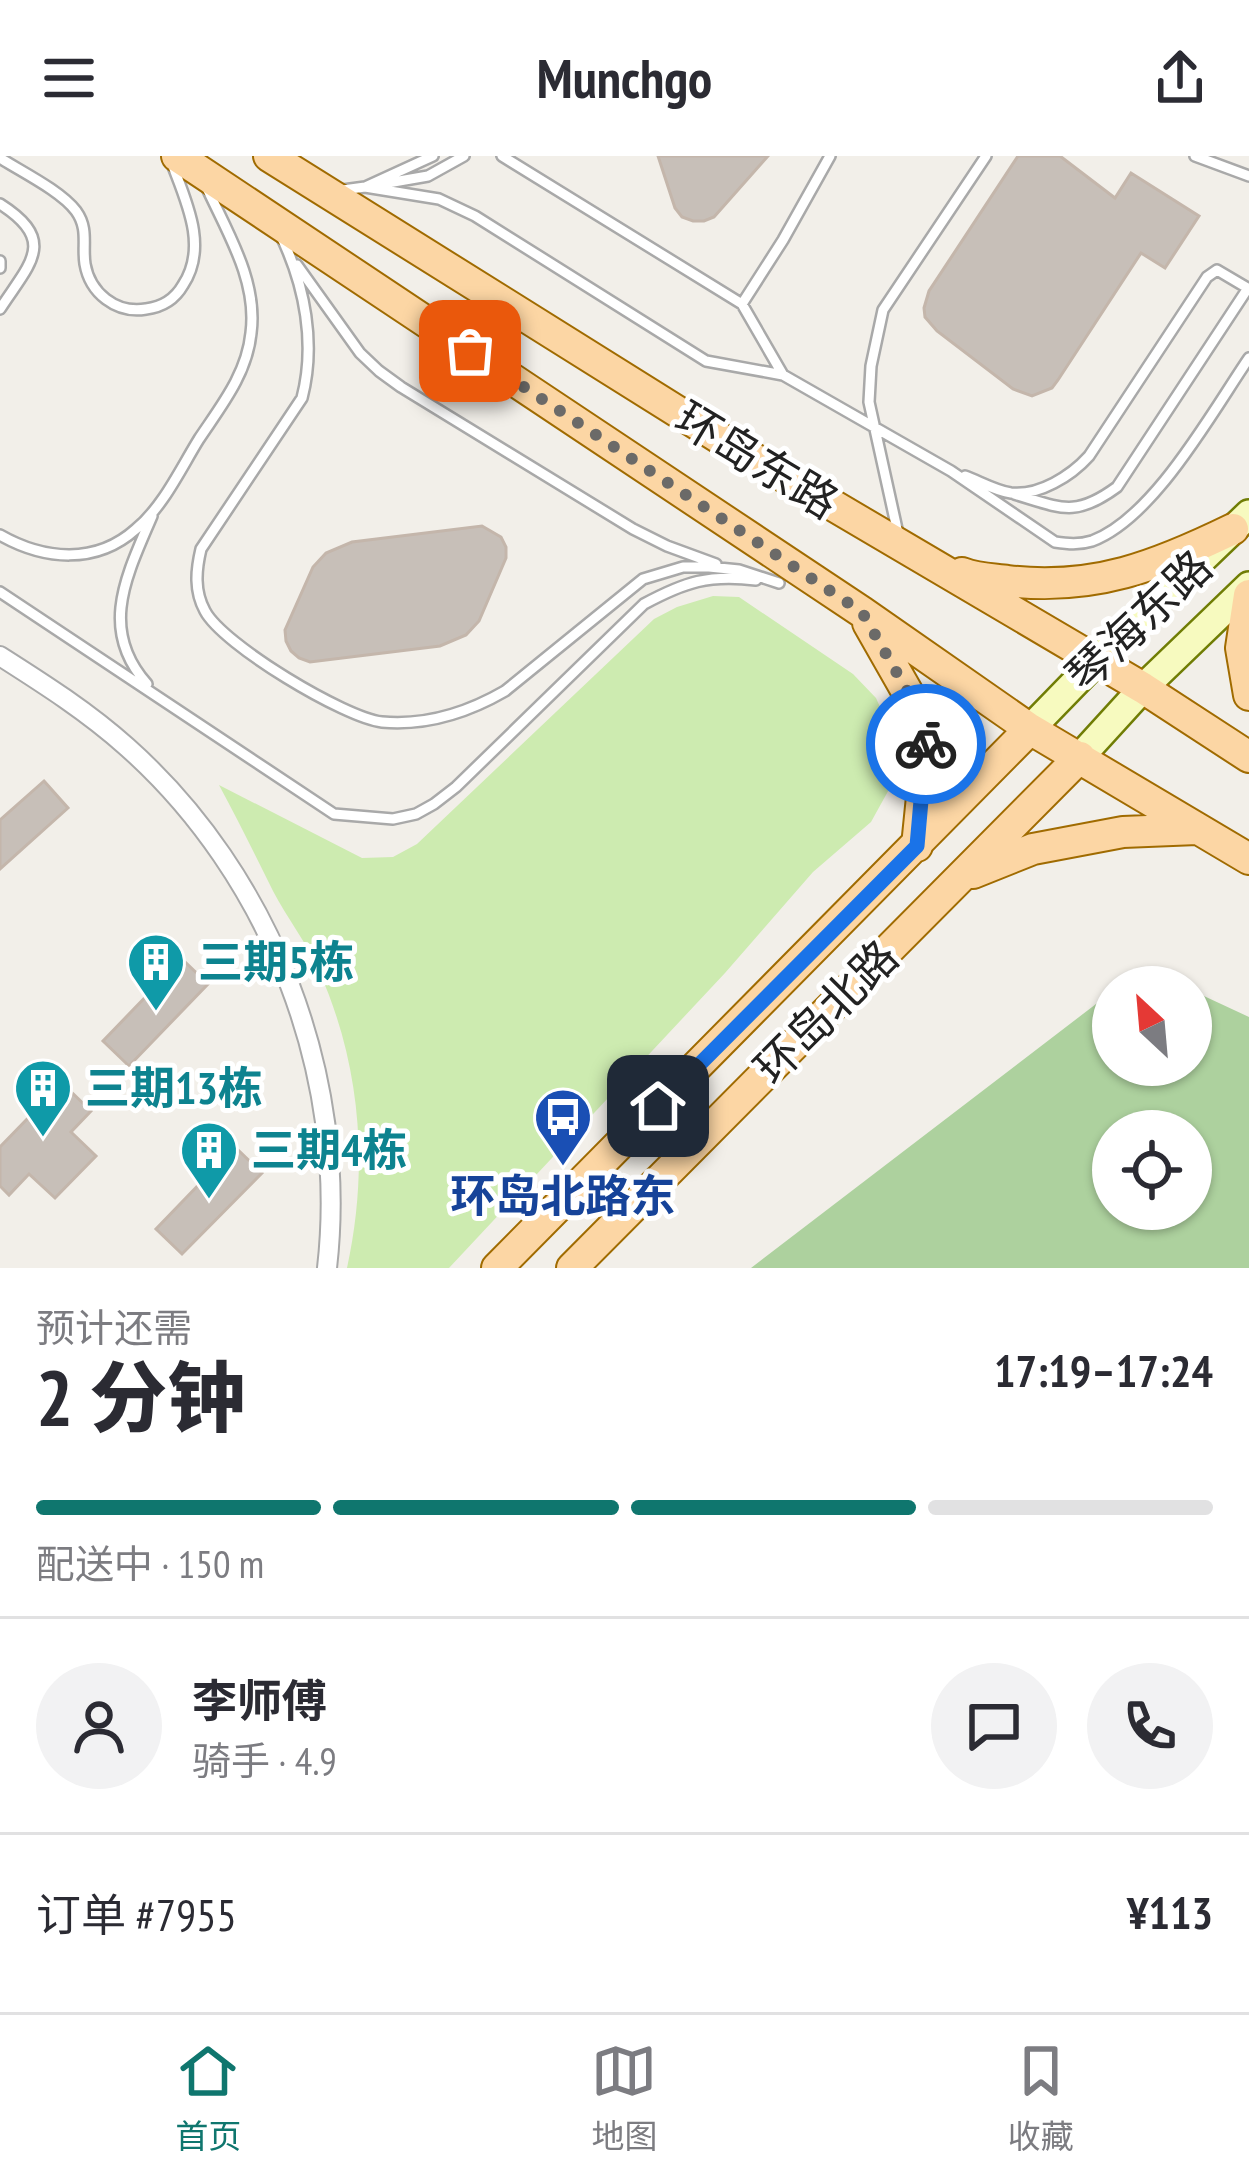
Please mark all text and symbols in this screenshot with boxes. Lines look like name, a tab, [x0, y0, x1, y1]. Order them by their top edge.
text: Munchgo	[537, 43, 712, 113]
icon: menu	[36, 45, 102, 111]
icon: share	[1147, 45, 1213, 111]
pin	[419, 300, 521, 402]
icon: bag	[437, 318, 503, 384]
street label: 环岛东路	[665, 388, 850, 530]
street label: 琴海东路	[1053, 537, 1223, 704]
courier	[866, 684, 986, 804]
icon: bike	[893, 711, 959, 777]
street label: 环岛北路	[741, 927, 909, 1095]
building icon: 三期5栋	[125, 931, 187, 1013]
place label: 三期5栋	[198, 932, 355, 990]
north arrow	[1092, 966, 1212, 1086]
map controls	[1092, 966, 1212, 1230]
pin	[607, 1055, 709, 1157]
building icon: 三期13栋	[12, 1057, 74, 1139]
place label: 三期13栋	[85, 1058, 263, 1116]
icon: home	[625, 1073, 691, 1139]
bus stop icon: 环岛北路东	[532, 1086, 594, 1168]
button: locate	[1092, 1110, 1212, 1230]
building icon: 三期4栋	[178, 1119, 240, 1201]
place label: 三期4栋	[251, 1120, 408, 1178]
place label: 环岛北路东	[450, 1166, 676, 1224]
text: 预计还需	[36, 1302, 192, 1353]
text: 17:19–17:24	[994, 1341, 1213, 1399]
text: 2 分钟	[36, 1347, 245, 1448]
text: 配送中 · 150 m	[36, 1538, 264, 1589]
button: person	[36, 1663, 162, 1789]
button: chat	[931, 1663, 1057, 1789]
button: phone	[1087, 1663, 1213, 1789]
text: 李师傅	[192, 1671, 327, 1729]
text: 骑手 · 4.9	[192, 1735, 337, 1786]
text: ¥113	[1127, 1883, 1213, 1941]
text: 订单 #7955	[36, 1885, 237, 1943]
tab: 首页	[175, 2038, 241, 2158]
tab: 地图	[591, 2038, 657, 2158]
tab: 收藏	[1008, 2038, 1074, 2158]

